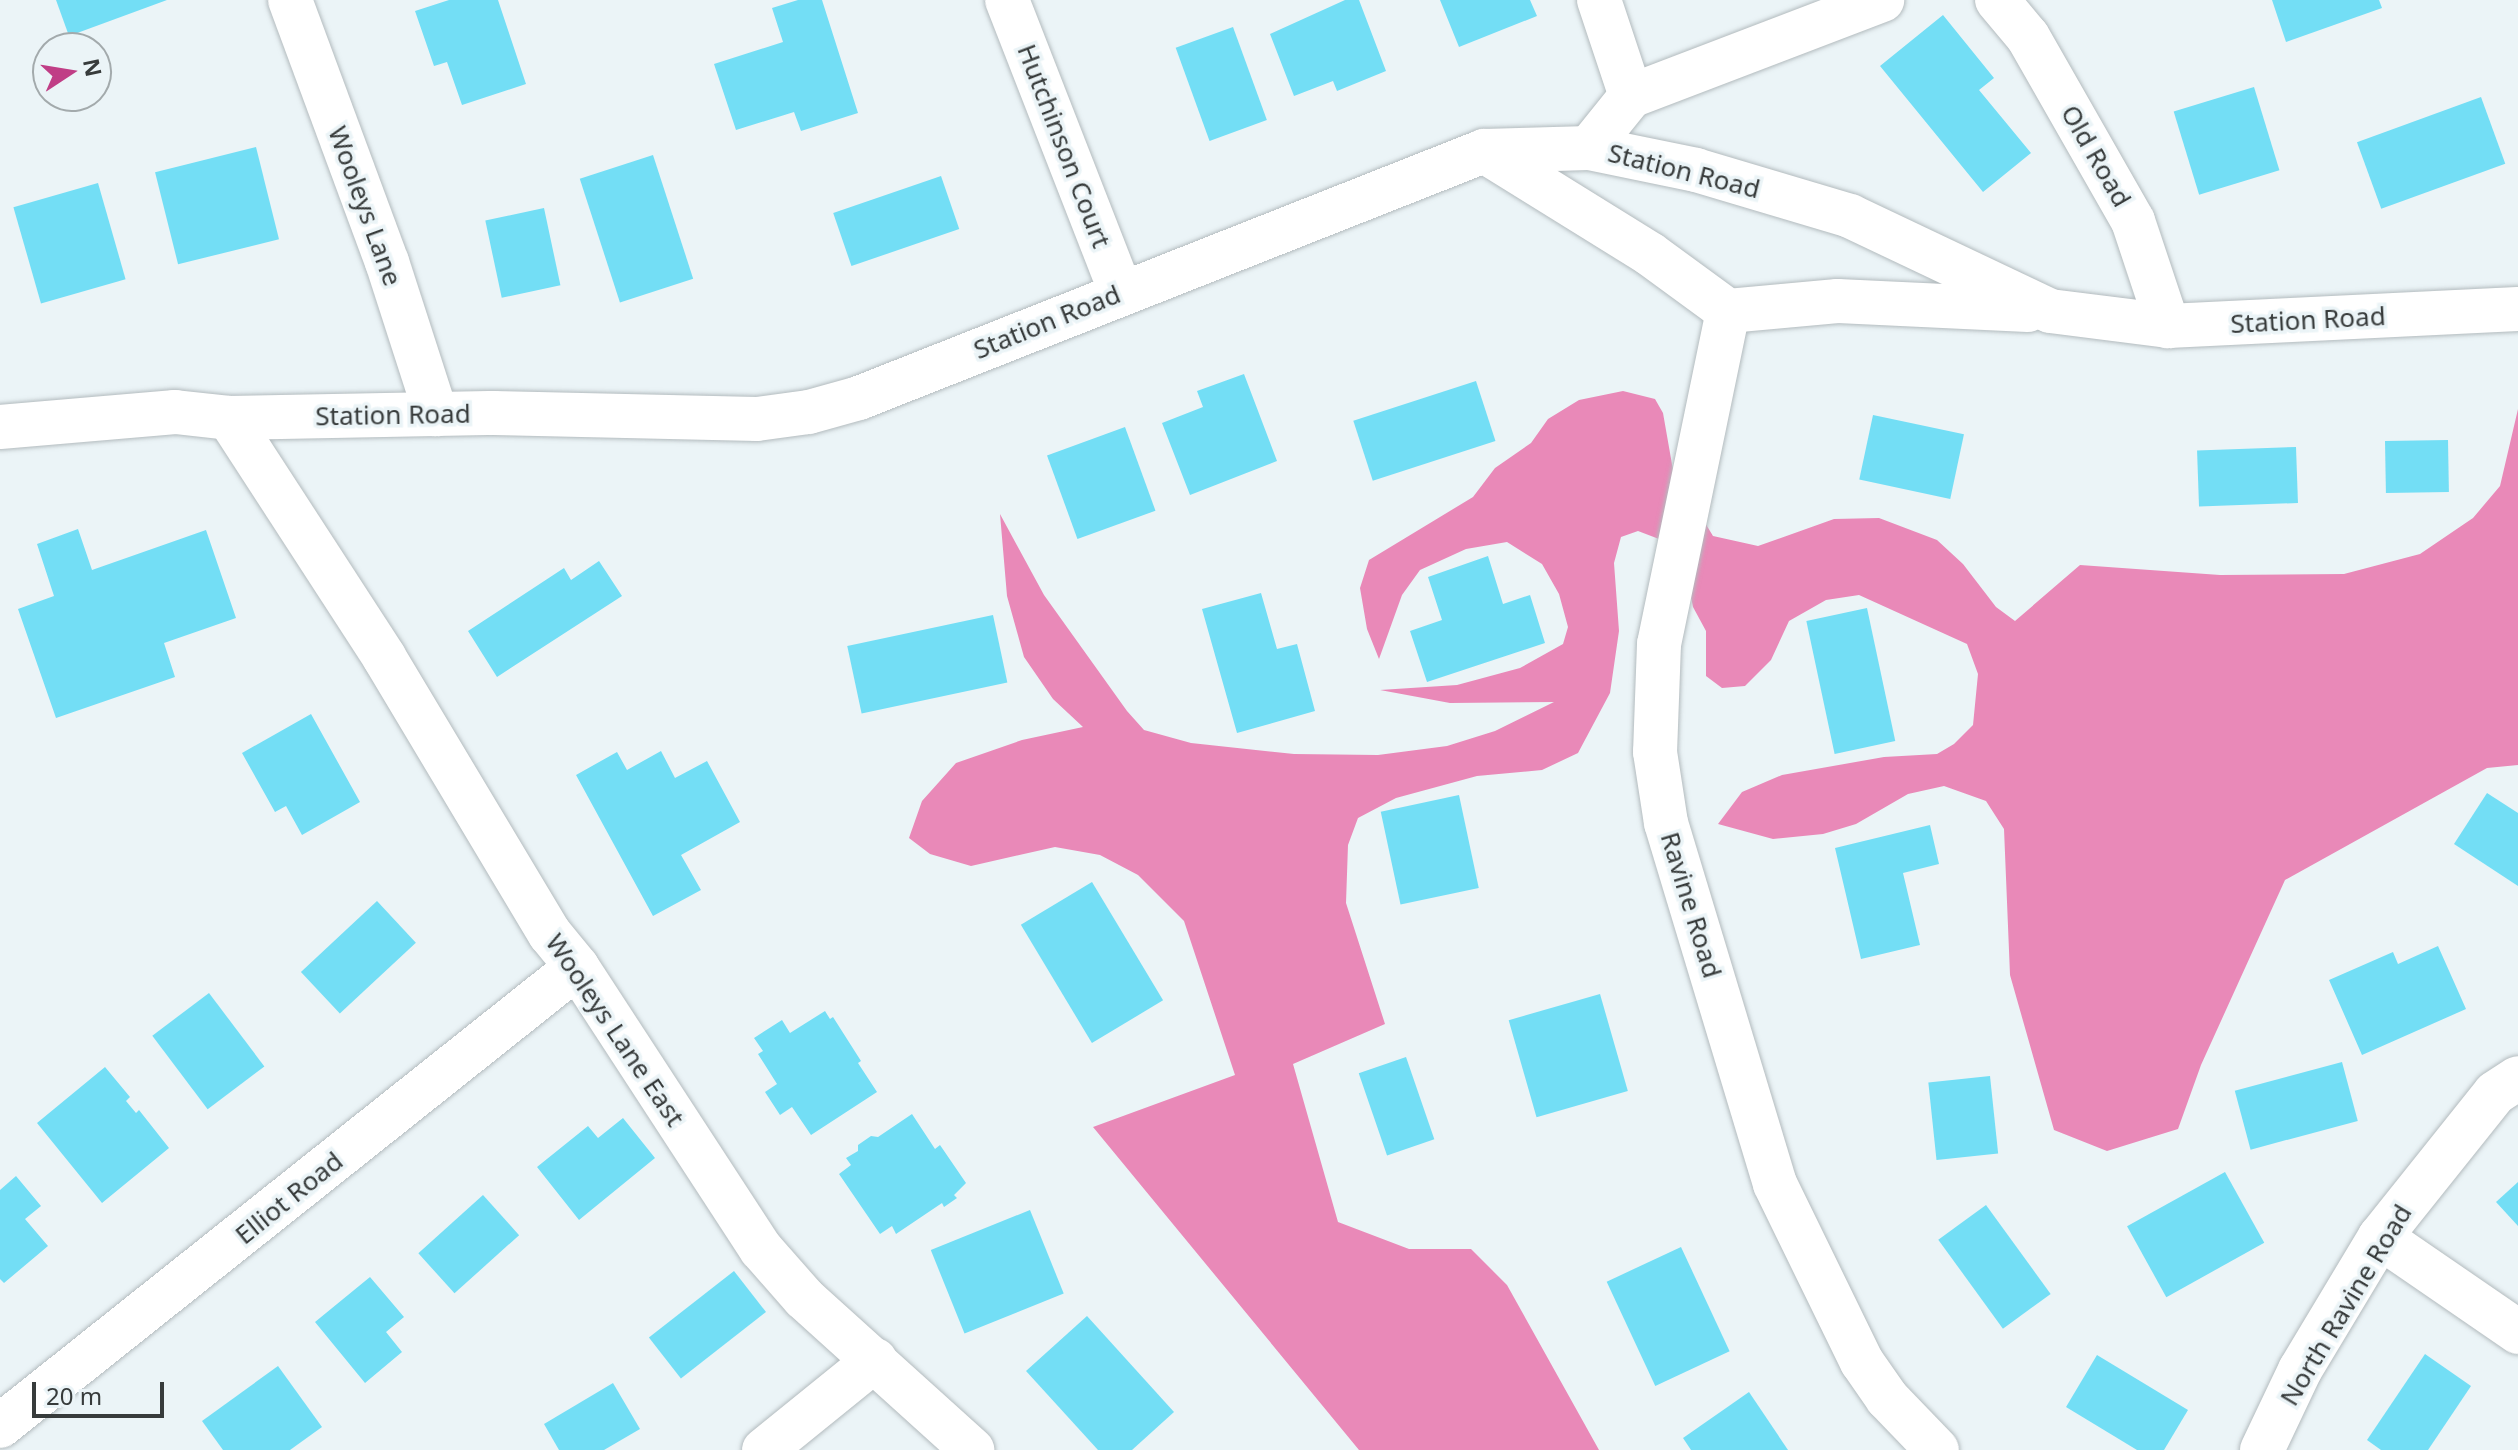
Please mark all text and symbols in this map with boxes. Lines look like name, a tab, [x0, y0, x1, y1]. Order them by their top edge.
north arrow	[32, 32, 112, 112]
street label: Hutchinson Court	[1011, 40, 1117, 252]
text: N	[77, 56, 110, 79]
street label: Old Road	[2054, 100, 2138, 212]
street label: Wooleys Lane	[322, 122, 408, 290]
street label: Station Road	[1605, 137, 1763, 205]
street label: Station Road	[969, 278, 1125, 366]
street label: Station Road	[2230, 300, 2386, 340]
street label: Station Road	[315, 398, 471, 432]
street label: Ravine Road	[1654, 828, 1728, 982]
street label: Wooleys Lane East	[539, 928, 691, 1132]
street label: Elliot Road	[229, 1145, 349, 1251]
street label: North Ravine Road	[2274, 1199, 2418, 1411]
scale bar	[36, 1366, 168, 1416]
text: 20 m	[46, 1379, 102, 1412]

